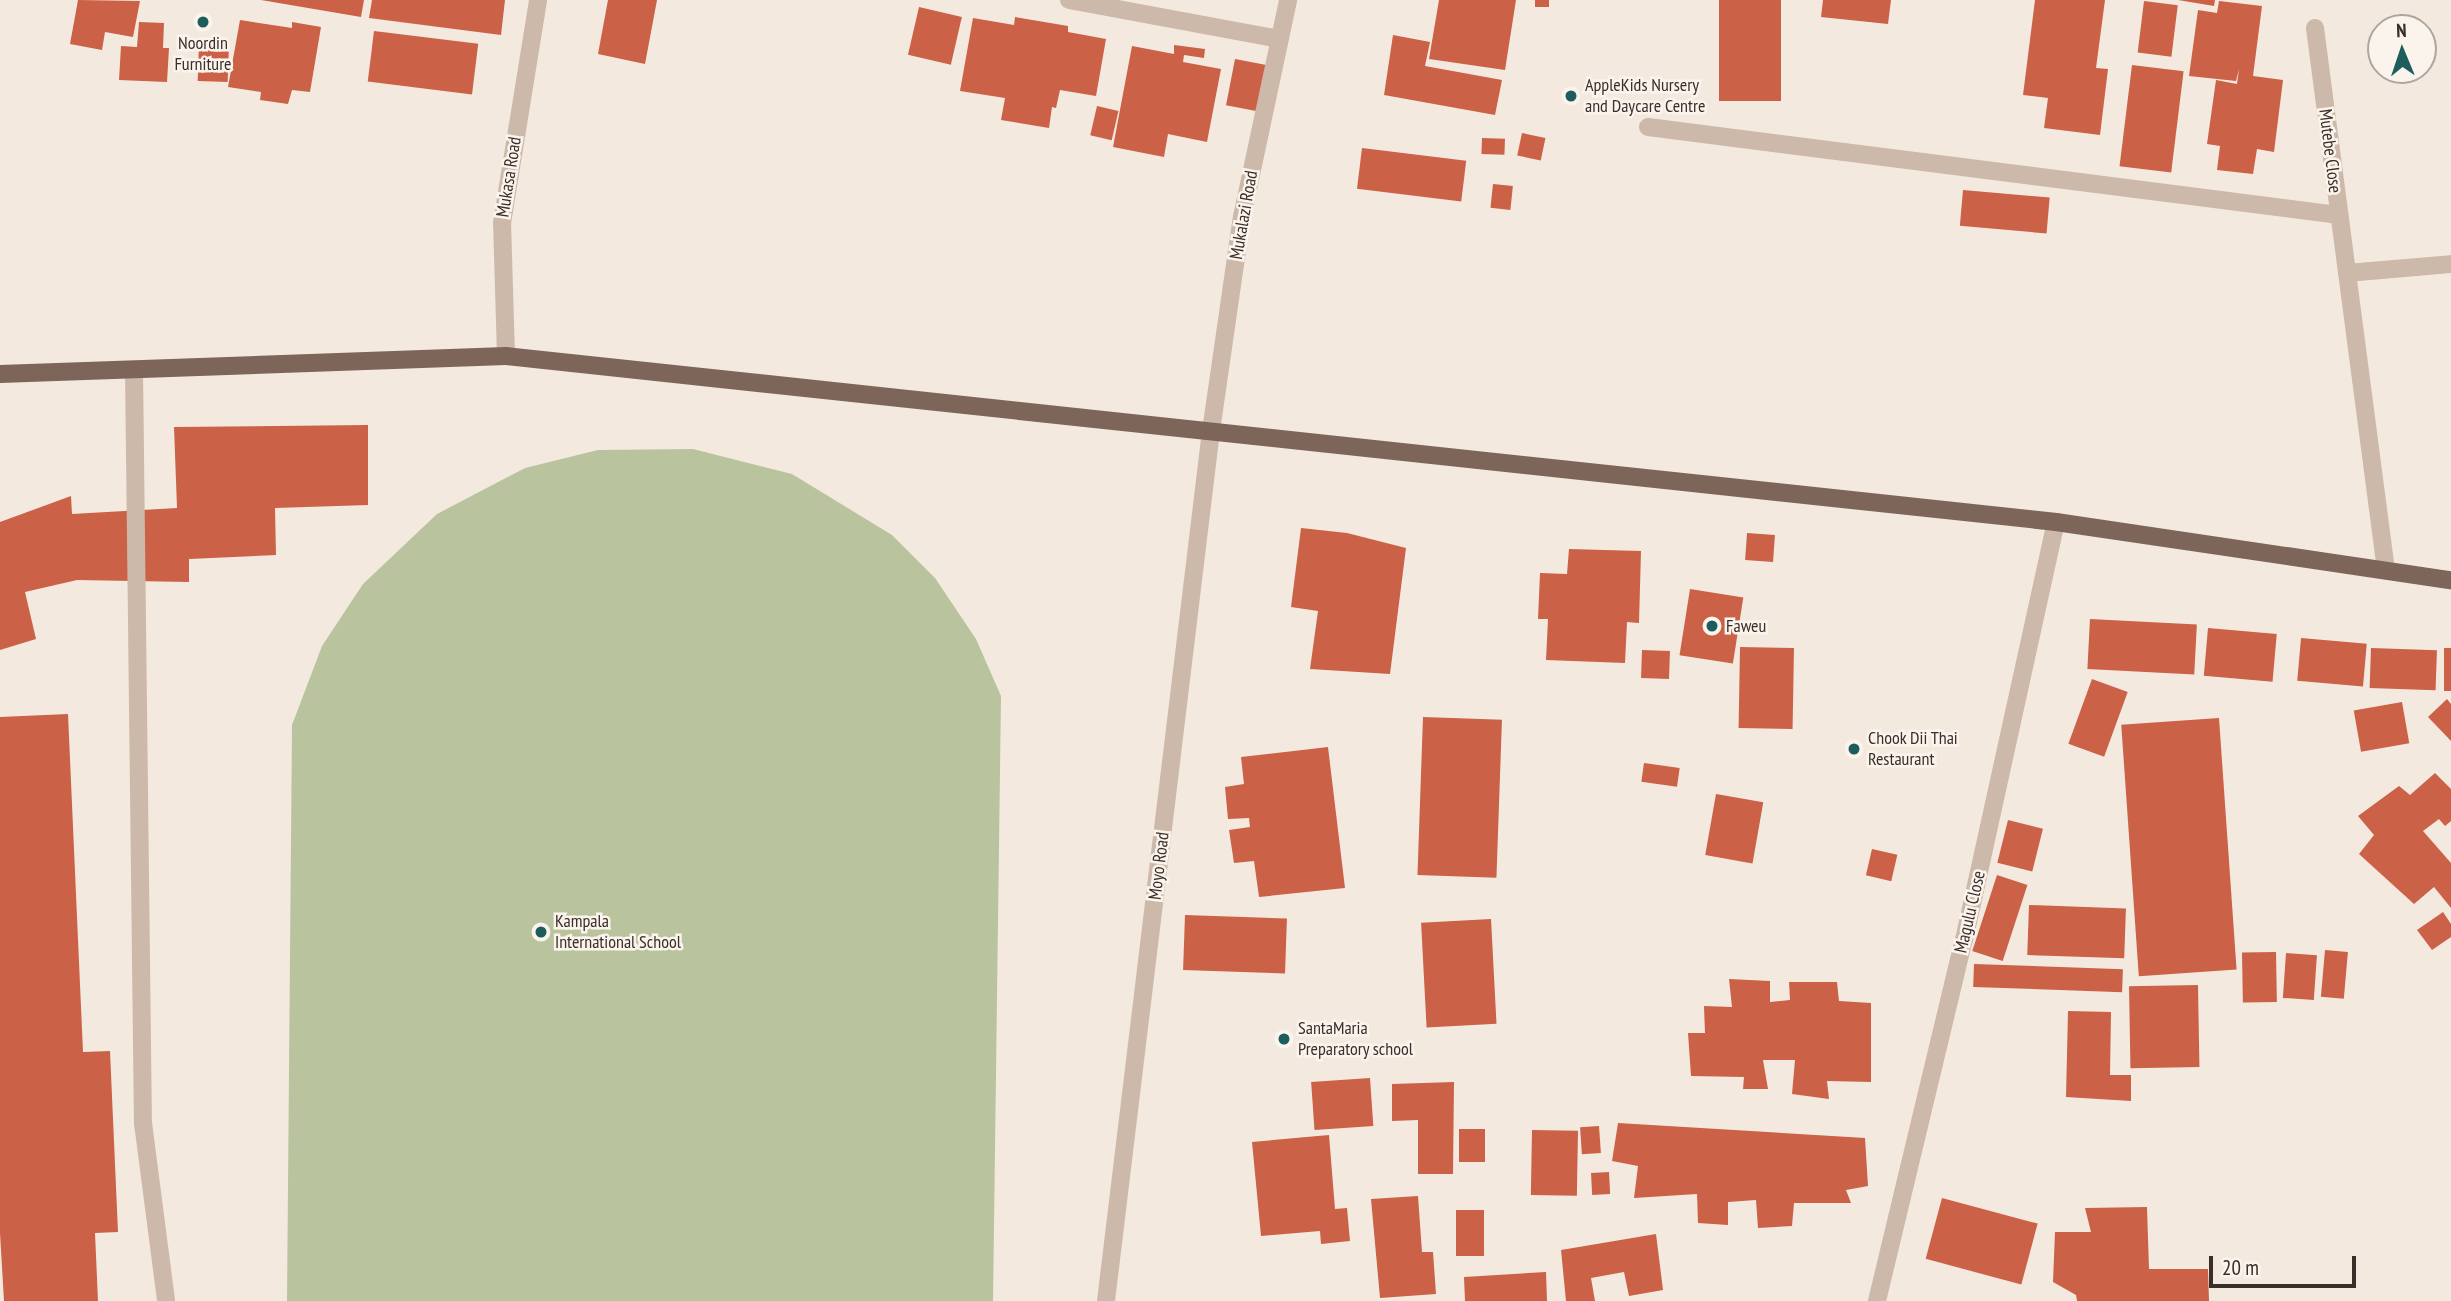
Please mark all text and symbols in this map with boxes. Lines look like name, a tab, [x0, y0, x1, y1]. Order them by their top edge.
marker: Noordin Furniture	[195, 14, 211, 30]
north arrow	[2367, 14, 2437, 84]
text: N	[2396, 18, 2407, 42]
place label: Noordin Furniture	[174, 33, 232, 76]
place label: AppleKids Nursery and Daycare Centre	[1585, 75, 1705, 118]
marker: AppleKids Nursery and Daycare Centre	[1563, 88, 1579, 104]
street label: Mutebe Close	[2314, 108, 2346, 194]
street label: Mukasa Road	[492, 135, 526, 219]
street label: Mukalazi Road	[1226, 169, 1262, 261]
place label: Faweu	[1726, 615, 1766, 637]
marker: Faweu	[1704, 618, 1720, 634]
place label: Chook Dii Thai Restaurant	[1868, 728, 1959, 770]
marker: Chook Dii Thai Restaurant	[1846, 741, 1862, 757]
street label: Moyo Road	[1144, 831, 1174, 901]
street label: Magulu Close	[1950, 869, 1990, 955]
place label: Kampala International School	[555, 911, 681, 954]
marker: Kampala International School	[533, 924, 549, 940]
place label: SantaMaria Preparatory school	[1298, 1018, 1413, 1060]
marker: SantaMaria Preparatory school	[1276, 1031, 1292, 1047]
scale bar	[2213, 1242, 2360, 1286]
text: 20 m	[2222, 1254, 2259, 1281]

